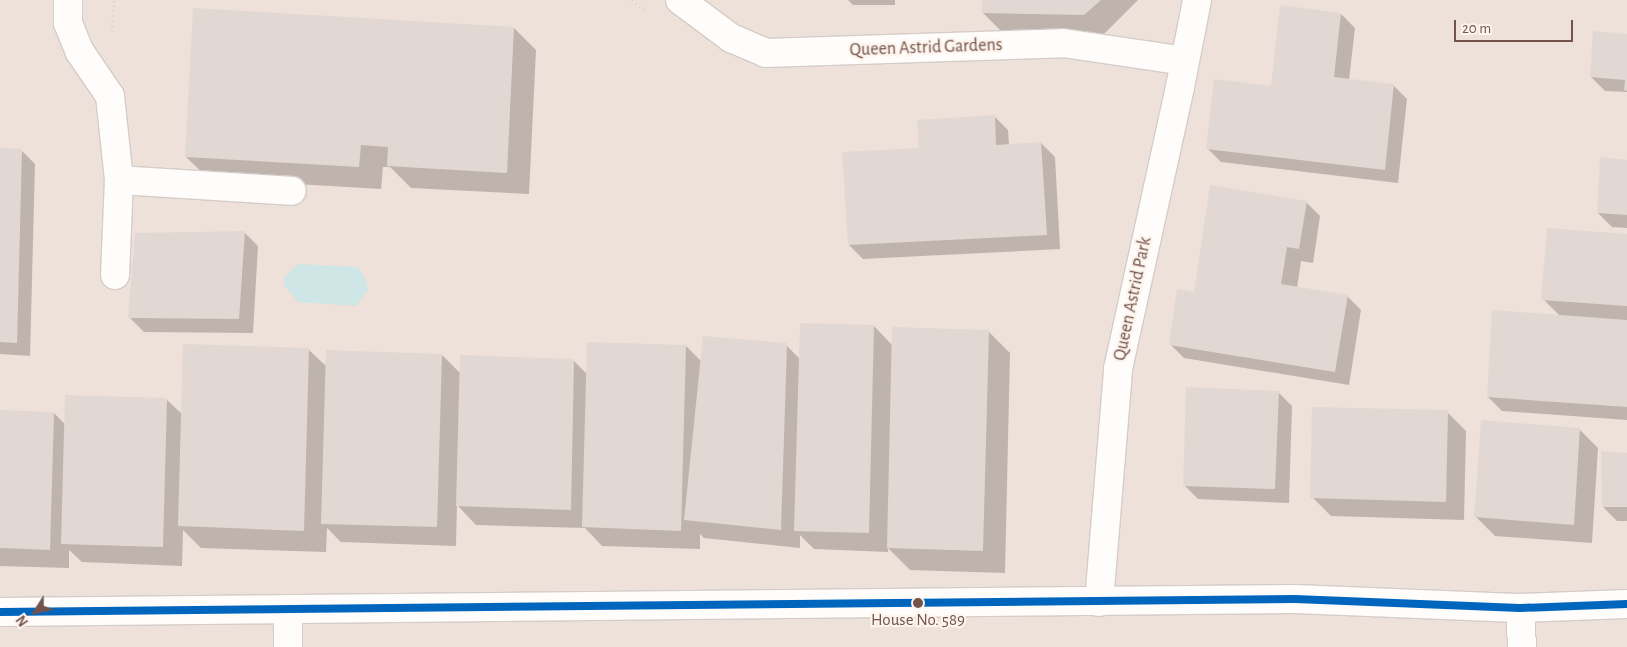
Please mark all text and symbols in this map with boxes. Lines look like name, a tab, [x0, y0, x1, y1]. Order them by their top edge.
scale bar	[1457, 10, 1576, 42]
text: 20 m	[1462, 21, 1491, 36]
street label: Queen Astrid Gardens	[849, 35, 1003, 61]
street label: Queen Astrid Park	[1109, 235, 1157, 363]
north arrow	[10, 587, 60, 637]
marker: House No. 589	[913, 598, 923, 608]
place label: House No. 589	[871, 610, 965, 630]
text: N	[14, 613, 31, 629]

